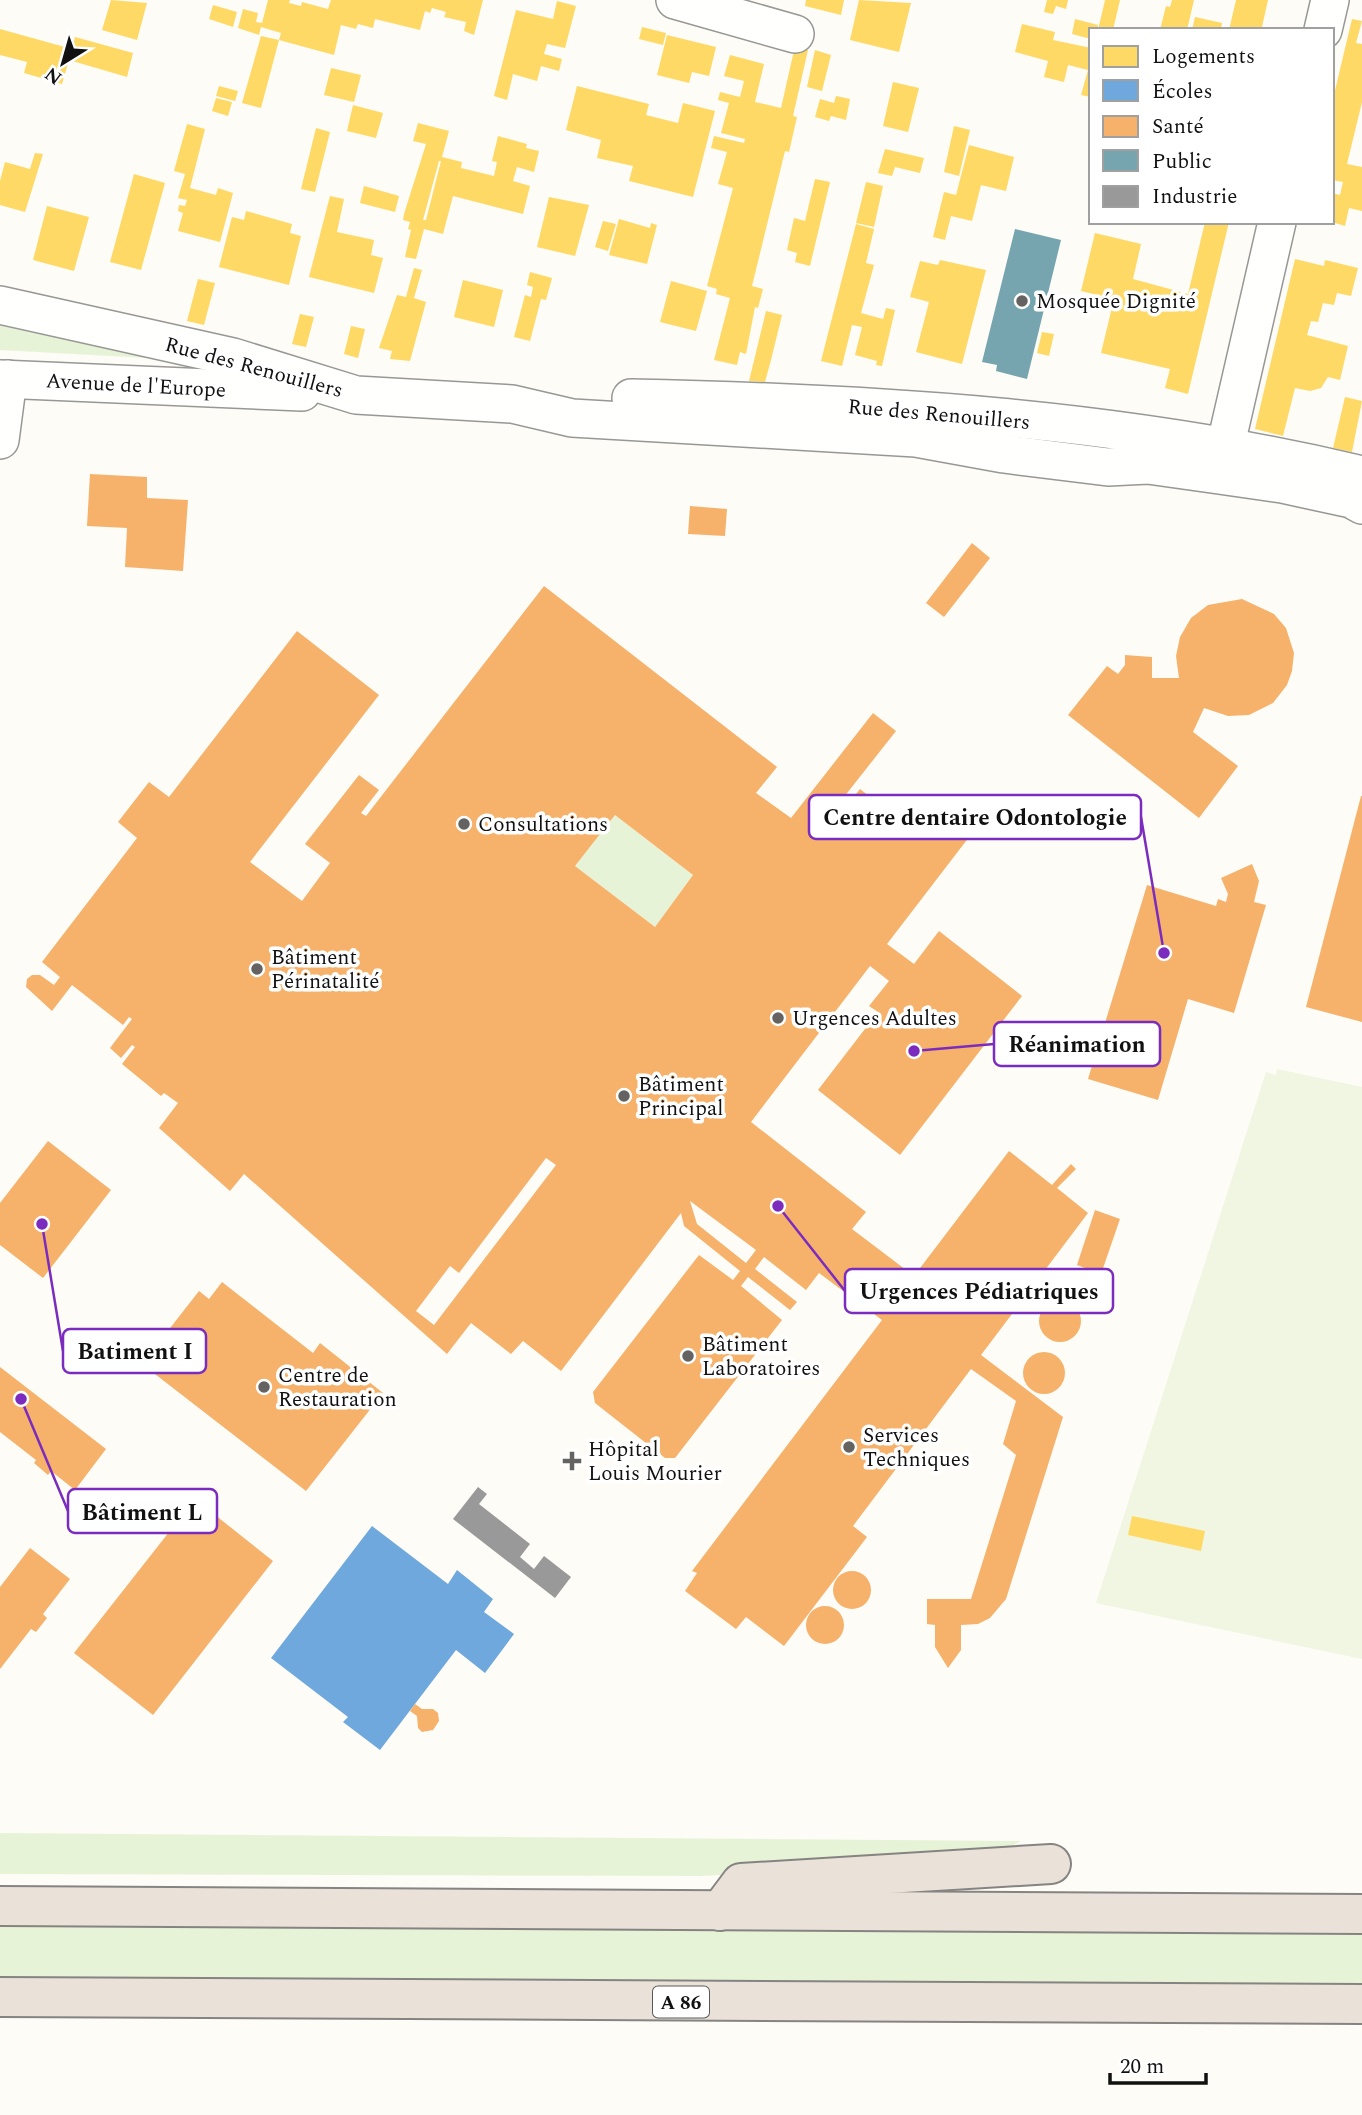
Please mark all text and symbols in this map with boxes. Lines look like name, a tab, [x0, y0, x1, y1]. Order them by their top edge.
north arrow	[28, 28, 98, 98]
legend	[1089, 28, 1334, 224]
text: Logements	[1152, 41, 1255, 73]
text: N	[39, 59, 69, 92]
text: Écoles	[1152, 76, 1213, 108]
text: Santé	[1152, 111, 1204, 143]
text: Public	[1152, 146, 1212, 178]
text: Industrie	[1152, 181, 1238, 213]
place label: Mosquée Dignité	[1036, 286, 1196, 318]
marker: Mosquée Dignité	[1014, 293, 1030, 309]
street label: Rue des Renouillers	[161, 329, 346, 407]
street label: Avenue de l'Europe	[45, 365, 227, 407]
street label: Rue des Renouillers	[846, 391, 1032, 439]
callout: Centre dentaire Odontologie	[809, 795, 1141, 839]
text: Centre dentaire Odontologie	[823, 801, 1127, 836]
place label: Consultations	[478, 809, 608, 841]
marker: Consultations	[456, 816, 472, 832]
place label: Bâtiment Périnatalité	[271, 942, 379, 998]
marker: Bâtiment Périnatalité	[249, 961, 265, 977]
place label: Urgences Adultes	[792, 1003, 957, 1035]
marker: Urgences Adultes	[770, 1010, 786, 1026]
callout: Réanimation	[994, 1022, 1160, 1066]
text: Réanimation	[1008, 1028, 1146, 1063]
place label: Bâtiment Principal	[638, 1069, 724, 1125]
marker: Bâtiment Principal	[616, 1088, 632, 1104]
callout: Urgences Pédiatriques	[845, 1269, 1113, 1313]
text: Urgences Pédiatriques	[859, 1275, 1099, 1310]
callout: Batiment I	[63, 1329, 206, 1373]
place label: Bâtiment Laboratoires	[702, 1329, 820, 1385]
text: Batiment I	[77, 1335, 193, 1370]
marker: Bâtiment Laboratoires	[680, 1348, 696, 1364]
place label: Centre de Restauration	[278, 1360, 397, 1416]
marker: Centre de Restauration	[256, 1379, 272, 1395]
place label: Services Techniques	[863, 1420, 970, 1476]
place label: Hôpital Louis Mourier	[588, 1434, 722, 1490]
marker: Services Techniques	[841, 1439, 857, 1455]
marker: Hôpital Louis Mourier	[562, 1451, 582, 1471]
callout: Bâtiment L	[68, 1489, 217, 1533]
text: Bâtiment L	[82, 1496, 202, 1531]
road number: A 86	[653, 1986, 709, 2018]
scale bar	[1110, 2042, 1206, 2086]
text: 20 m	[1120, 2051, 1164, 2083]

